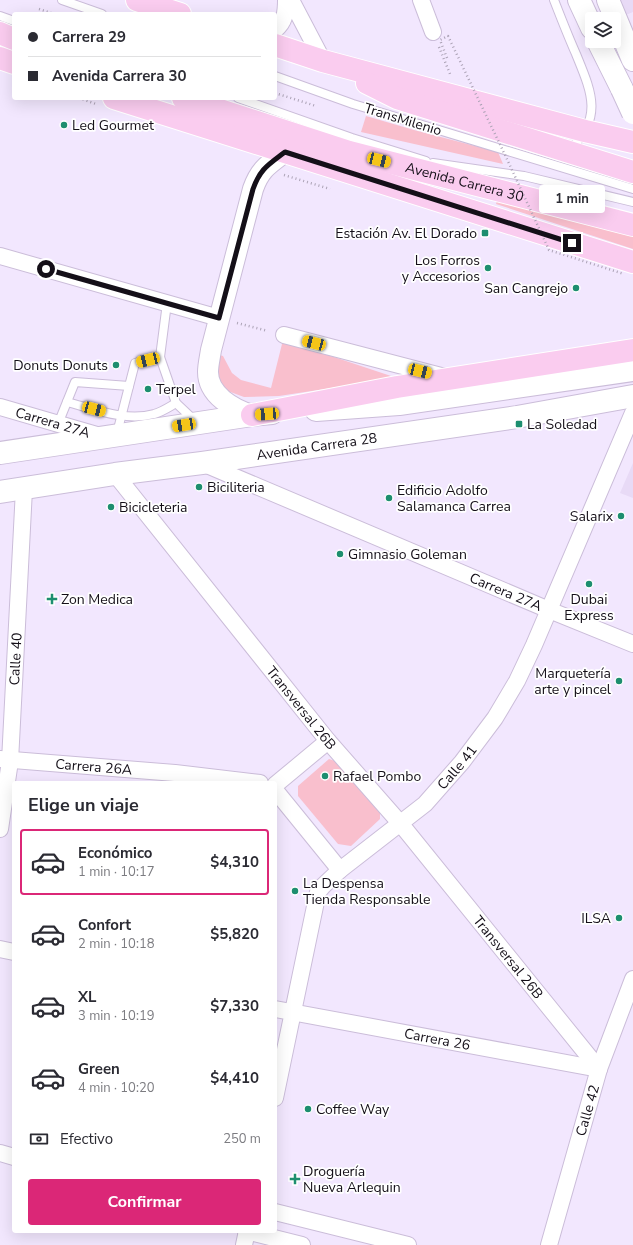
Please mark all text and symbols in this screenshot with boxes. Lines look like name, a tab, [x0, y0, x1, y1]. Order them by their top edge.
map controls	[585, 12, 621, 48]
button: layers	[585, 12, 621, 48]
text: Carrera 29	[52, 27, 126, 47]
text: Avenida Carrera 30	[52, 66, 186, 86]
street label: TransMilenio	[362, 99, 444, 140]
place label: Led Gourmet	[72, 116, 154, 135]
marker: Led Gourmet	[59, 120, 69, 130]
car	[366, 151, 392, 169]
street label: Avenida Carrera 30	[403, 158, 526, 207]
callout: 1 min	[539, 185, 605, 213]
text: 1 min	[555, 190, 589, 208]
place label: Estación Av. El Dorado	[335, 224, 477, 243]
marker: Estación Av. El Dorado	[480, 228, 490, 238]
route end	[563, 234, 581, 252]
place label: Los Forros y Accesorios	[402, 251, 480, 286]
route start	[37, 260, 55, 278]
marker: Los Forros y Accesorios	[483, 263, 493, 273]
place label: San Cangrejo	[484, 279, 568, 298]
marker: San Cangrejo	[571, 283, 581, 293]
car	[301, 334, 327, 352]
car	[135, 351, 161, 369]
place label: Donuts Donuts	[13, 356, 108, 375]
marker: Donuts Donuts	[111, 360, 121, 370]
car	[407, 362, 433, 380]
place label: Terpel	[156, 380, 196, 399]
marker: Terpel	[143, 384, 153, 394]
car	[81, 400, 107, 418]
street label: Carrera 27A	[13, 403, 92, 443]
car	[255, 407, 279, 421]
place label: La Soledad	[527, 415, 597, 434]
car	[171, 417, 197, 433]
marker: La Soledad	[514, 419, 524, 429]
street label: Avenida Carrera 28	[255, 429, 378, 465]
place label: Biciliteria	[207, 478, 265, 497]
place label: Edificio Adolfo Salamanca Carrea	[397, 481, 511, 516]
marker: Biciliteria	[194, 482, 204, 492]
marker: Edificio Adolfo Salamanca Carrea	[384, 493, 394, 503]
place label: Bicicleteria	[119, 498, 187, 517]
marker: Bicicleteria	[106, 502, 116, 512]
place label: Salarix	[570, 507, 614, 526]
marker: Salarix	[616, 511, 626, 521]
place label: Gimnasio Goleman	[348, 545, 467, 564]
marker: Gimnasio Goleman	[335, 549, 345, 559]
street label: Carrera 27A	[466, 568, 545, 616]
marker: Dubai Express	[584, 579, 594, 589]
place label: Zon Medica	[61, 590, 133, 609]
place label: Dubai Express	[564, 590, 614, 625]
marker: Zon Medica	[46, 593, 58, 605]
street label: Calle 40	[5, 632, 27, 686]
street label: Transversal 26B	[262, 662, 340, 754]
place label: Marquetería arte y pincel	[534, 664, 612, 699]
marker: Marquetería arte y pincel	[614, 676, 624, 686]
street label: Calle 41	[433, 741, 482, 794]
street label: Carrera 26A	[55, 754, 133, 780]
place label: Rafael Pombo	[333, 767, 421, 786]
marker: Rafael Pombo	[320, 771, 330, 781]
text: Elige un viaje	[28, 793, 139, 817]
text: Económico	[78, 843, 152, 863]
icon: car	[30, 844, 66, 880]
text: $4,310	[210, 852, 259, 872]
text: 1 min · 10:17	[78, 863, 154, 881]
place label: La Despensa Tienda Responsable	[303, 874, 430, 909]
marker: La Despensa Tienda Responsable	[290, 886, 300, 896]
place label: ILSA	[581, 909, 611, 928]
street label: Transversal 26B	[469, 912, 547, 1003]
marker: ILSA	[614, 913, 624, 923]
text: Confort	[78, 915, 131, 935]
icon: car	[30, 916, 66, 952]
text: $5,820	[210, 924, 259, 944]
text: 2 min · 10:18	[78, 935, 154, 953]
text: XL	[78, 987, 97, 1007]
icon: car	[30, 988, 66, 1024]
text: $7,330	[210, 996, 259, 1016]
text: 3 min · 10:19	[78, 1007, 154, 1025]
street label: Carrera 26	[403, 1024, 472, 1055]
text: Green	[78, 1059, 120, 1079]
icon: car	[30, 1060, 66, 1096]
text: $4,410	[210, 1068, 259, 1088]
text: 4 min · 10:20	[78, 1079, 154, 1097]
street label: Calle 42	[571, 1083, 604, 1138]
place label: Coffee Way	[316, 1100, 390, 1119]
marker: Coffee Way	[303, 1104, 313, 1114]
icon: cash	[28, 1128, 50, 1150]
text: Efectivo	[60, 1129, 113, 1149]
text: 250 m	[223, 1130, 261, 1148]
place label: Droguería Nueva Arlequin	[303, 1162, 401, 1197]
marker: Droguería Nueva Arlequin	[290, 1174, 300, 1184]
button: Confirmar	[28, 1179, 261, 1225]

